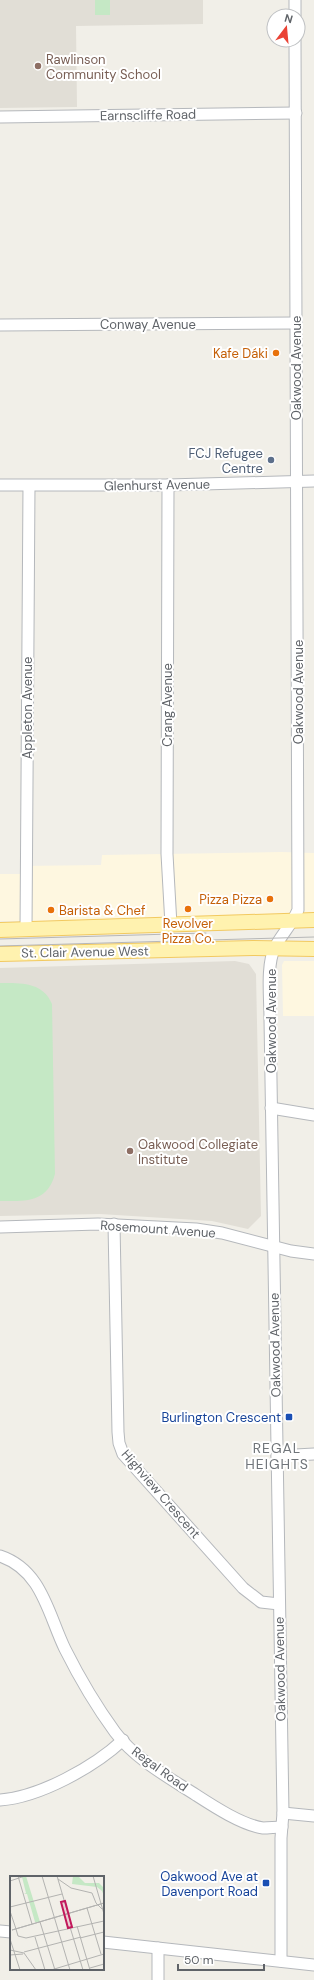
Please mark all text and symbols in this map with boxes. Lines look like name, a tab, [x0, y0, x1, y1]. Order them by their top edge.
north arrow	[266, 8, 306, 48]
text: N	[283, 11, 295, 26]
place label: Rawlinson Community School	[46, 51, 161, 83]
marker: Rawlinson Community School	[33, 61, 43, 71]
street label: Earnscliffe Road	[100, 106, 196, 124]
street label: Conway Avenue	[100, 316, 196, 333]
street label: Oakwood Avenue	[288, 316, 305, 420]
place label: Kafe Dáki	[213, 345, 268, 362]
marker: Kafe Dáki	[271, 348, 281, 358]
place label: FCJ Refugee Centre	[188, 445, 263, 477]
marker: FCJ Refugee Centre	[266, 455, 276, 465]
street label: Glenhurst Avenue	[104, 476, 210, 494]
street label: Oakwood Avenue	[290, 640, 307, 744]
street label: Appleton Avenue	[19, 657, 36, 759]
street label: Crang Avenue	[159, 663, 176, 747]
place label: Pizza Pizza	[199, 891, 262, 908]
marker: Pizza Pizza	[265, 894, 275, 904]
place label: Barista & Chef	[59, 902, 146, 919]
marker: Revolver Pizza Co.	[183, 904, 193, 914]
marker: Barista & Chef	[46, 905, 56, 915]
place label: Revolver Pizza Co.	[162, 915, 215, 947]
street label: St. Clair Avenue West	[21, 942, 149, 962]
street label: Oakwood Avenue	[263, 969, 280, 1073]
place label: Oakwood Collegiate Institute	[138, 1136, 258, 1168]
marker: Oakwood Collegiate Institute	[125, 1146, 135, 1156]
street label: Rosemount Avenue	[100, 1216, 216, 1242]
street label: Oakwood Avenue	[266, 1293, 284, 1397]
place label: Burlington Crescent	[161, 1409, 281, 1426]
marker: Burlington Crescent	[284, 1412, 294, 1422]
district label: REGAL HEIGHTS	[245, 1439, 309, 1473]
street label: Highview Crescent	[118, 1446, 204, 1542]
street label: Oakwood Avenue	[271, 1617, 289, 1721]
street label: Regal Road	[128, 1743, 192, 1795]
place label: Oakwood Ave at Davenport Road	[160, 1868, 258, 1900]
inset map	[10, 1876, 104, 1970]
marker: Oakwood Ave at Davenport Road	[261, 1878, 271, 1888]
scale bar	[178, 1946, 264, 1972]
text: 50 m	[184, 1952, 213, 1968]

